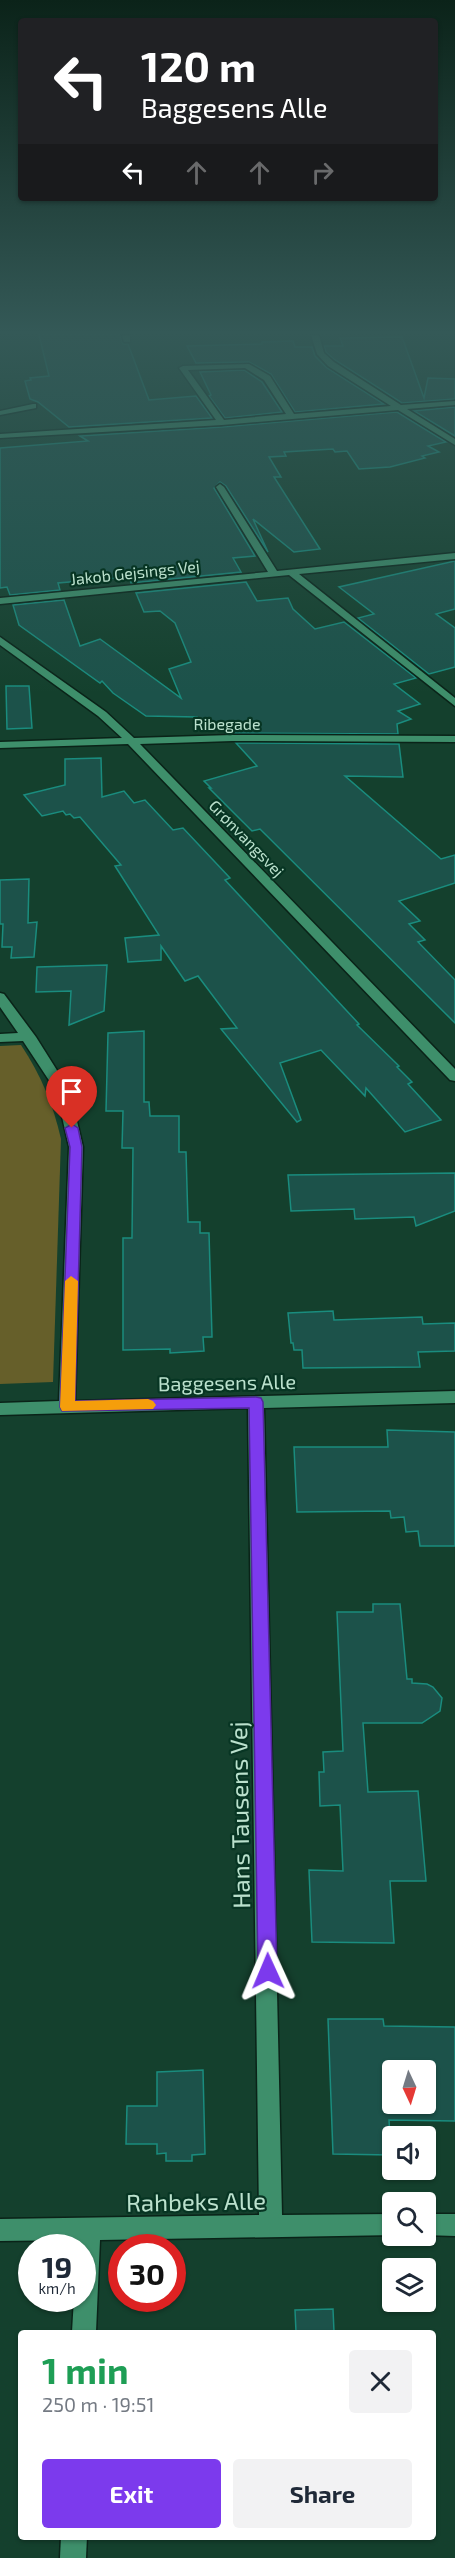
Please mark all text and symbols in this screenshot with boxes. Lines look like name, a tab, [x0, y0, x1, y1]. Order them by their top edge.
text: 120 m	[141, 40, 256, 90]
icon: left	[42, 42, 120, 120]
text: Baggesens Alle	[141, 91, 327, 123]
icon: left	[117, 156, 150, 189]
icon: ahead	[180, 156, 213, 189]
icon: ahead	[243, 156, 276, 189]
icon: right	[306, 156, 339, 189]
street label: Jakob Gejsings Vej	[69, 556, 201, 589]
street label: Ribegade	[194, 714, 260, 733]
street label: Grønvangsvej	[205, 796, 288, 881]
pin	[46, 1066, 97, 1128]
icon: arrive	[55, 1075, 88, 1108]
street label: Baggesens Alle	[158, 1369, 296, 1395]
street label: Hans Tausens Vej	[223, 1721, 255, 1909]
position arrow	[236, 1939, 300, 2003]
north arrow	[382, 2060, 436, 2114]
map controls	[382, 2060, 436, 2312]
button: sound	[382, 2126, 436, 2180]
street label: Rahbeks Alle	[126, 2185, 266, 2217]
button: search	[382, 2192, 436, 2246]
speed limit sign: 30	[108, 2234, 186, 2312]
text: 19	[42, 2248, 72, 2284]
button: layers	[382, 2258, 436, 2312]
text: km/h	[38, 2279, 76, 2297]
text: 1 min	[42, 2348, 129, 2391]
button: close	[349, 2350, 412, 2413]
text: 250 m · 19:51	[42, 2392, 154, 2416]
button: Exit	[42, 2459, 221, 2528]
button: Share	[233, 2459, 412, 2528]

